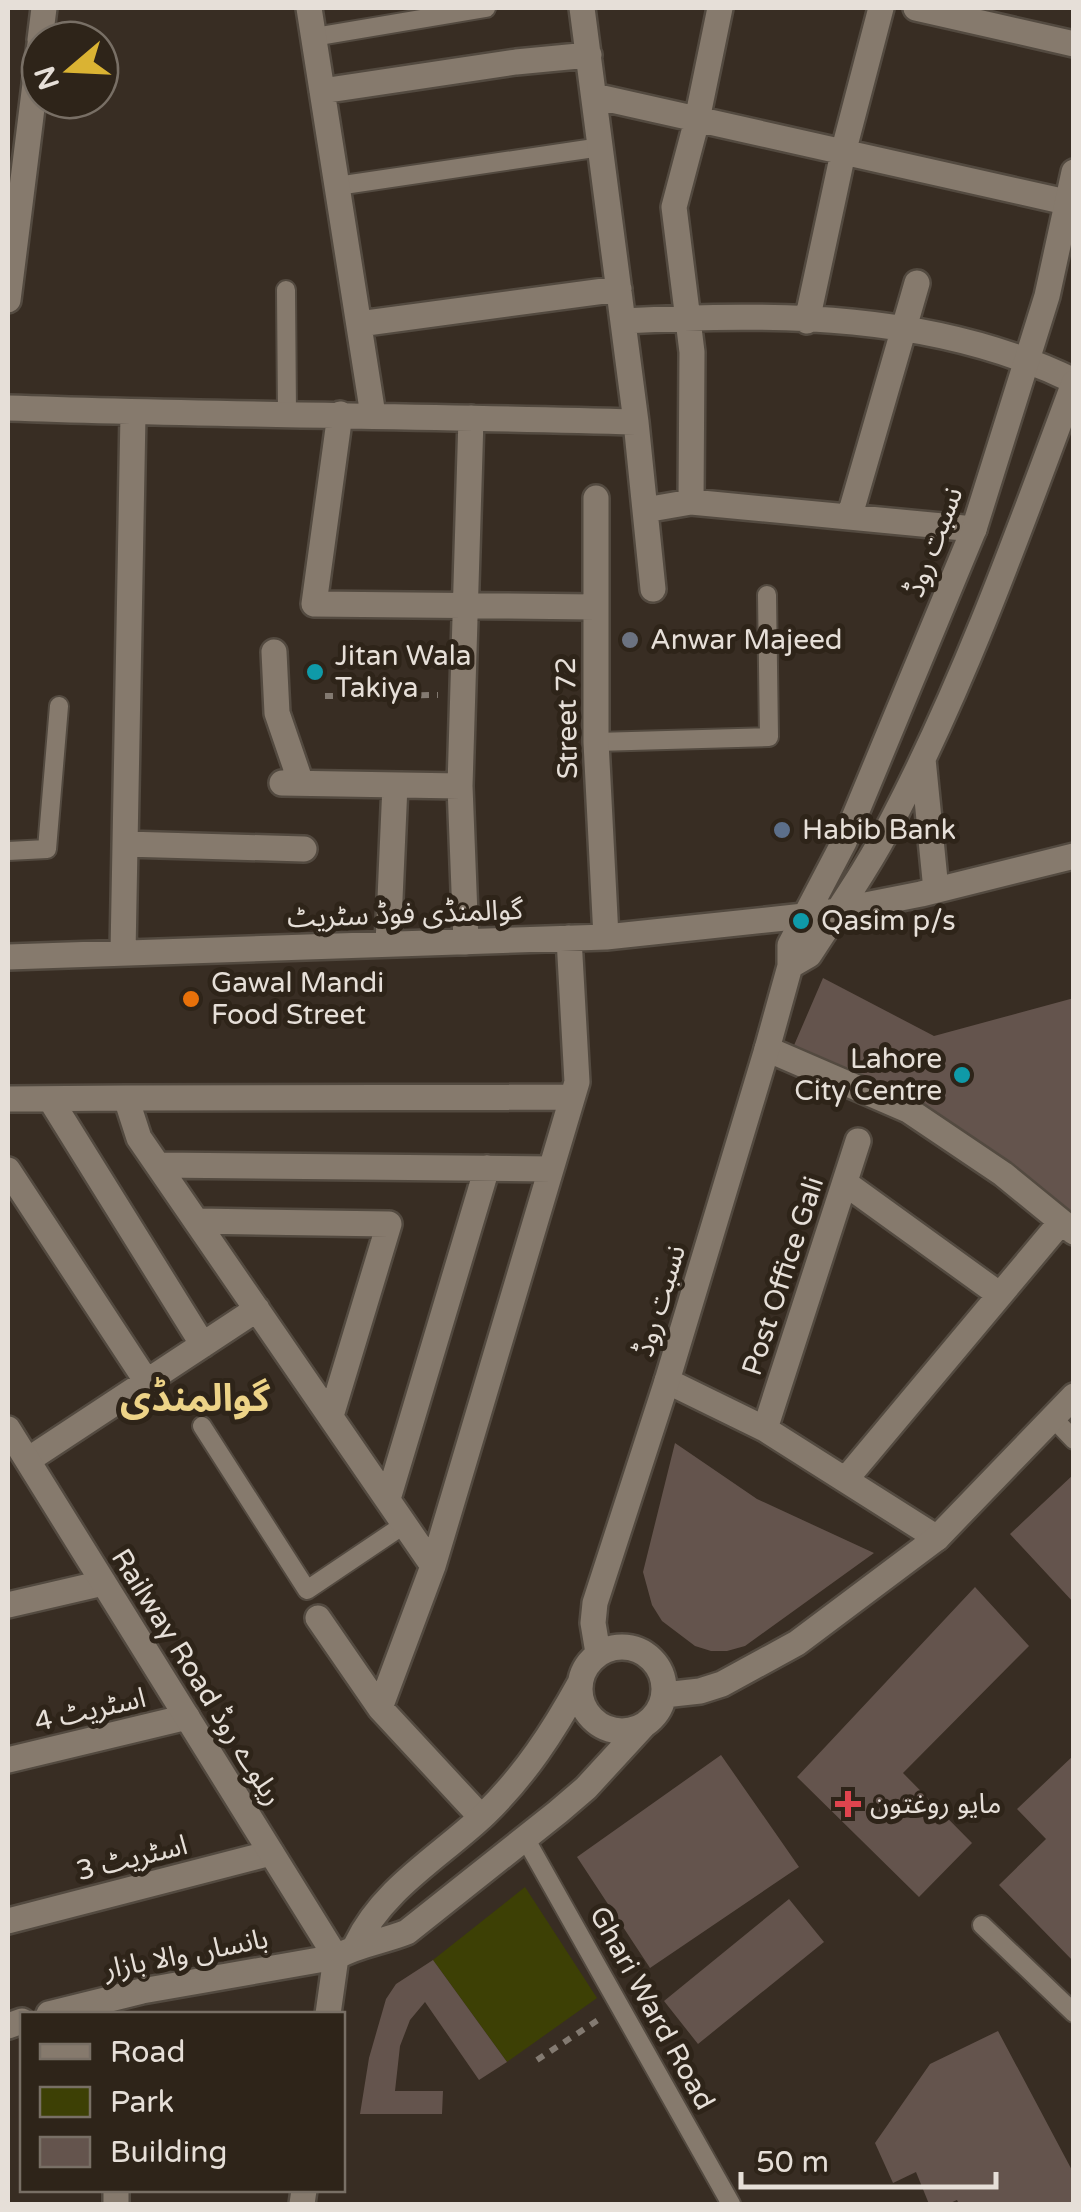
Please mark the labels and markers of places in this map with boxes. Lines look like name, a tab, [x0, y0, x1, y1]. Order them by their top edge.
place label: Anwar Majeed	[650, 623, 843, 657]
marker: Anwar Majeed	[619, 629, 641, 651]
place label: Jitan Wala Takiya	[335, 639, 471, 705]
marker: Jitan Wala Takiya	[304, 661, 326, 683]
place label: Habib Bank	[802, 813, 956, 847]
marker: Habib Bank	[771, 819, 793, 841]
place label: Qasim p/s	[821, 904, 956, 938]
marker: Qasim p/s	[790, 910, 812, 932]
place label: Gawal Mandi Food Street	[211, 966, 384, 1032]
marker: Gawal Mandi Food Street	[180, 988, 202, 1010]
place label: Lahore City Centre	[794, 1042, 942, 1108]
marker: Lahore City Centre	[951, 1064, 973, 1086]
place label: مایو روغتون	[870, 1787, 1001, 1821]
marker: مایو روغتون	[835, 1791, 861, 1817]

